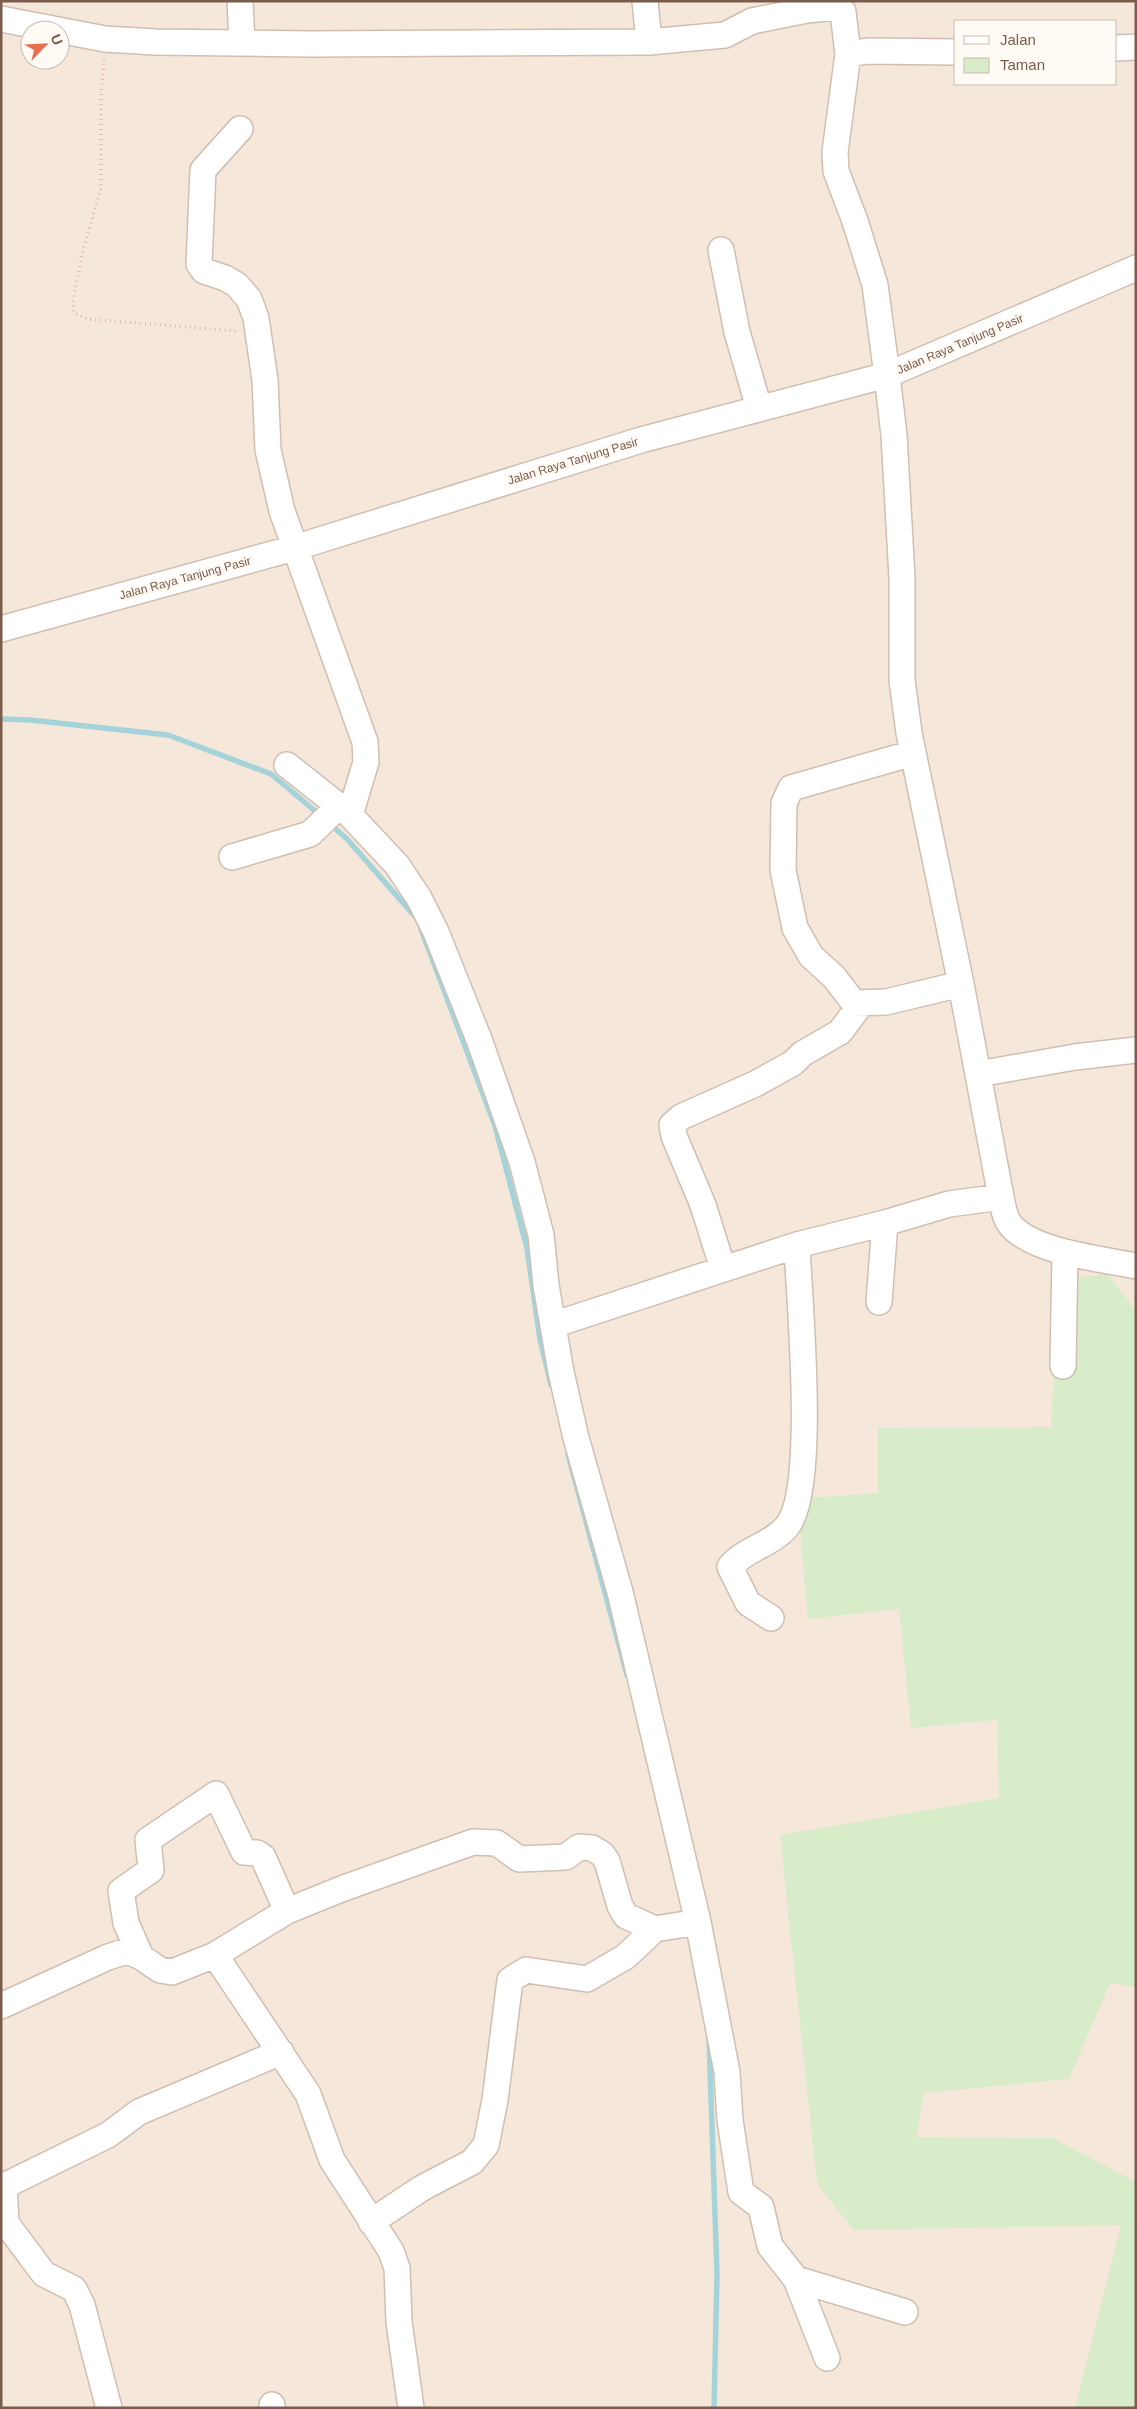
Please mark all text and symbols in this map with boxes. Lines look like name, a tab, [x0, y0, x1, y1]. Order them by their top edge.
north arrow	[20, 20, 70, 70]
legend	[954, 20, 1117, 85]
text: Jalan	[1000, 31, 1036, 48]
text: U	[48, 32, 66, 48]
text: Taman	[1000, 56, 1045, 73]
street label: Jalan Raya Tanjung Pasir	[895, 311, 1025, 377]
street label: Jalan Raya Tanjung Pasir	[506, 434, 640, 488]
street label: Jalan Raya Tanjung Pasir	[118, 554, 252, 602]

